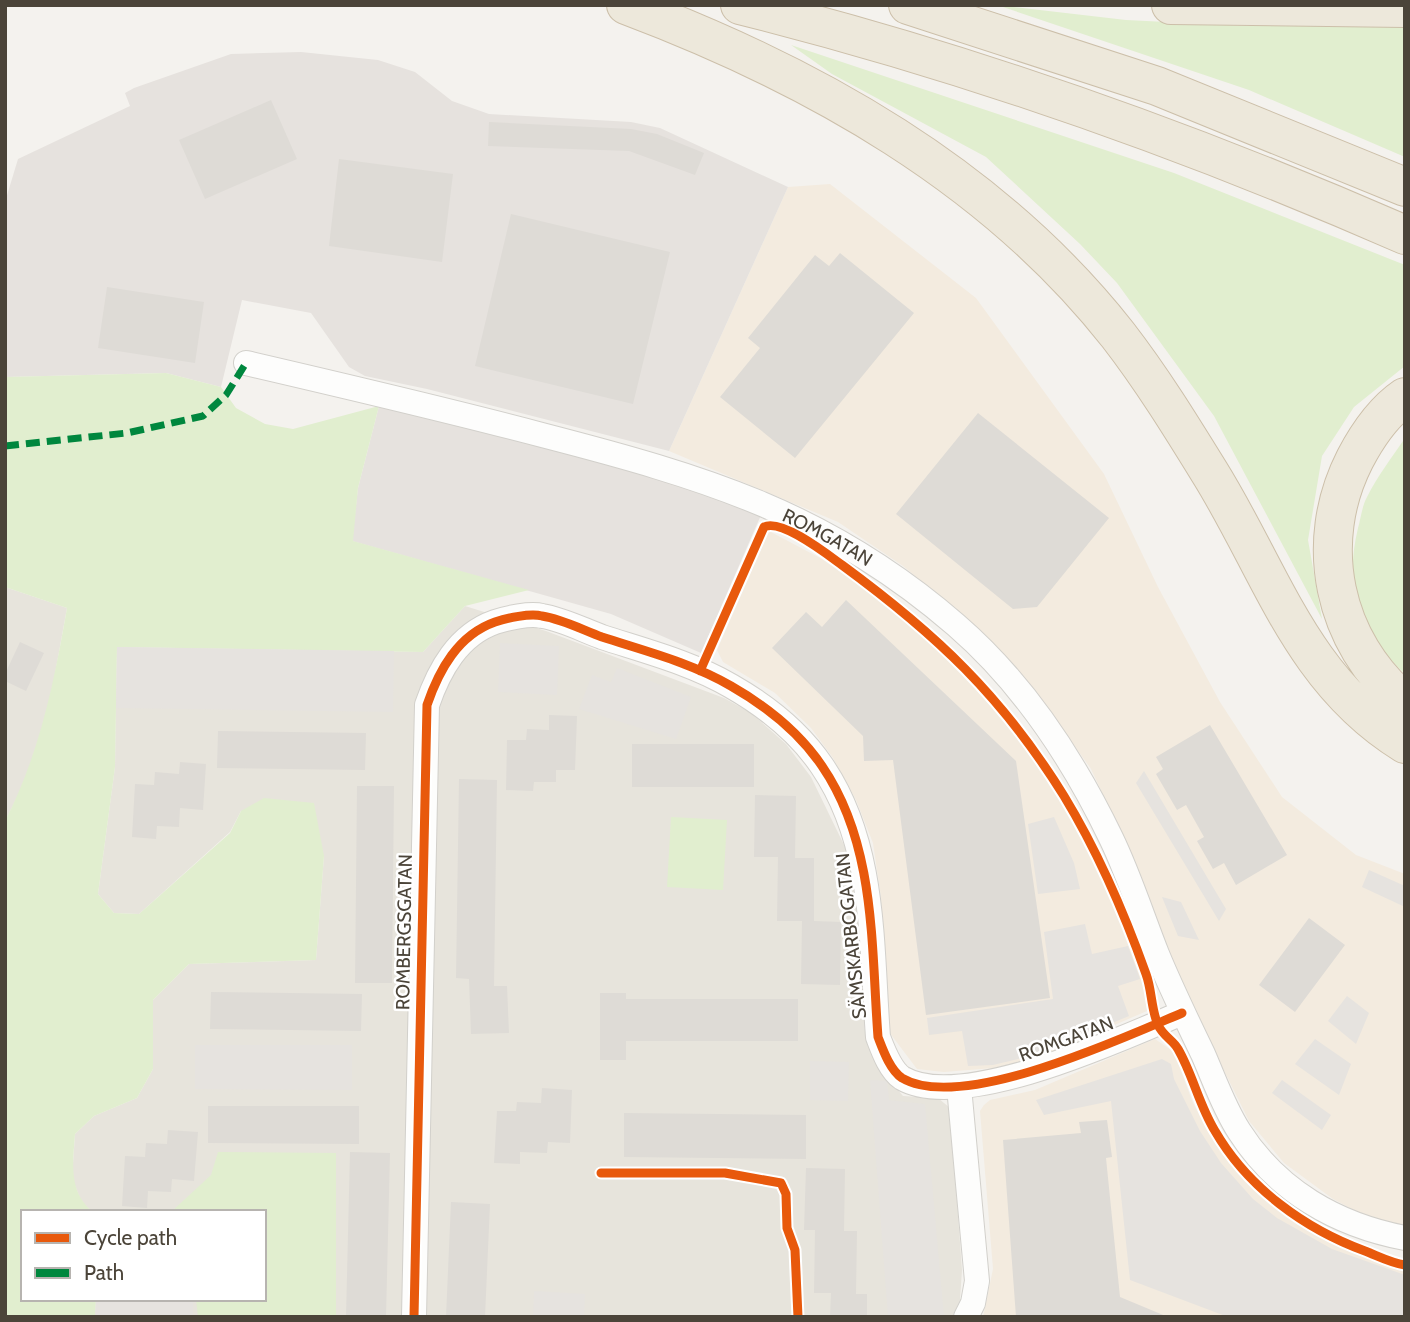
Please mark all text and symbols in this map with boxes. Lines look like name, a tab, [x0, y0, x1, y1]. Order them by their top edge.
street label: ROMGATAN	[779, 503, 877, 571]
street label: SÄMSKARBOGATAN	[831, 852, 871, 1020]
street label: ROMBERGSGATAN	[391, 854, 417, 1010]
street label: ROMGATAN	[1016, 1011, 1116, 1067]
legend	[21, 1210, 266, 1301]
text: Cycle path	[84, 1225, 177, 1250]
text: Path	[84, 1260, 124, 1285]

